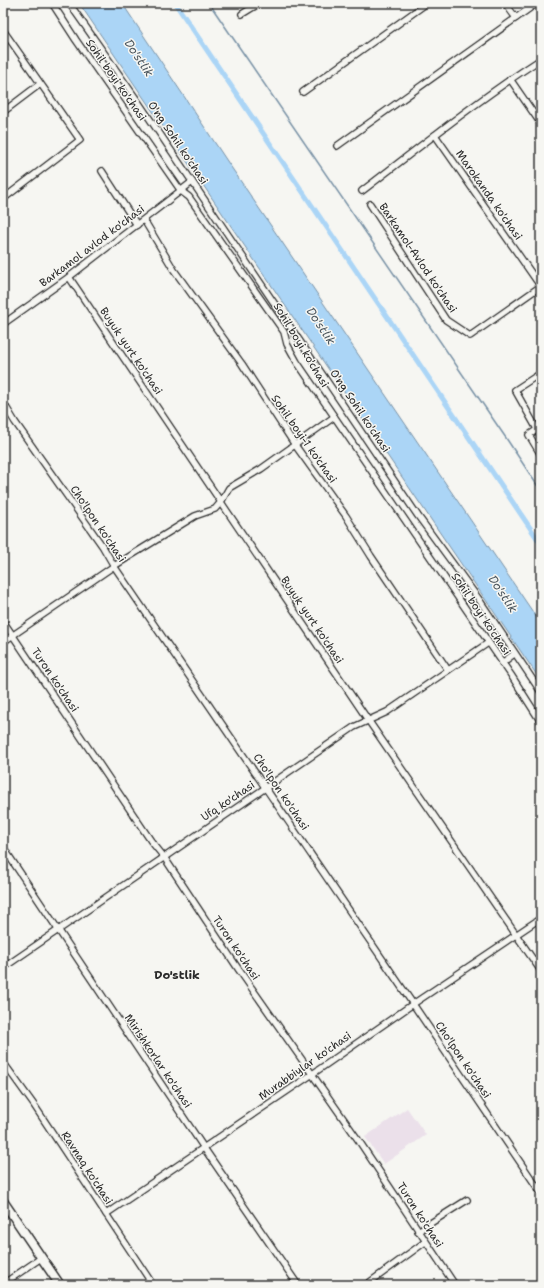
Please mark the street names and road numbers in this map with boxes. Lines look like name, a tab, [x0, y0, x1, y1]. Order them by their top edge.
street label: Sohil boyi ko'chasi	[82, 36, 150, 124]
street label: O'ng Sohil ko'chasi	[145, 98, 211, 188]
street label: Marokanda ko'chasi	[452, 147, 526, 243]
street label: Barkamol-Avlod ko'chasi	[376, 200, 460, 316]
street label: Barkamol avlod ko'chasi	[36, 202, 148, 290]
street label: Sohil boyi ko'chasi	[270, 300, 332, 390]
street label: Buyuk yurt ko'chasi	[96, 304, 166, 398]
street label: O'ng Sohil ko'chasi	[327, 366, 393, 456]
street label: Sohil boyi-1 ko'chasi	[268, 392, 340, 486]
street label: Cho'lpon ko'chasi	[67, 483, 129, 565]
street label: Sohil boyi ko'chasi	[448, 570, 514, 658]
street label: Buyuk yurt ko'chasi	[277, 573, 347, 667]
street label: Turon ko'chasi	[28, 645, 82, 715]
street label: Cho'lpon ko'chasi	[250, 751, 312, 833]
street label: Ufq ko'chasi	[198, 777, 258, 825]
street label: Turon ko'chasi	[209, 913, 263, 983]
street label: Mirishkorlar ko'chasi	[121, 1011, 195, 1111]
street label: Cho'lpon ko'chasi	[432, 1019, 494, 1101]
street label: Murabbiylar ko'chasi	[256, 1028, 354, 1104]
street label: Ravnaq ko'chasi	[58, 1129, 116, 1207]
street label: Turon ko'chasi	[393, 1180, 447, 1250]

